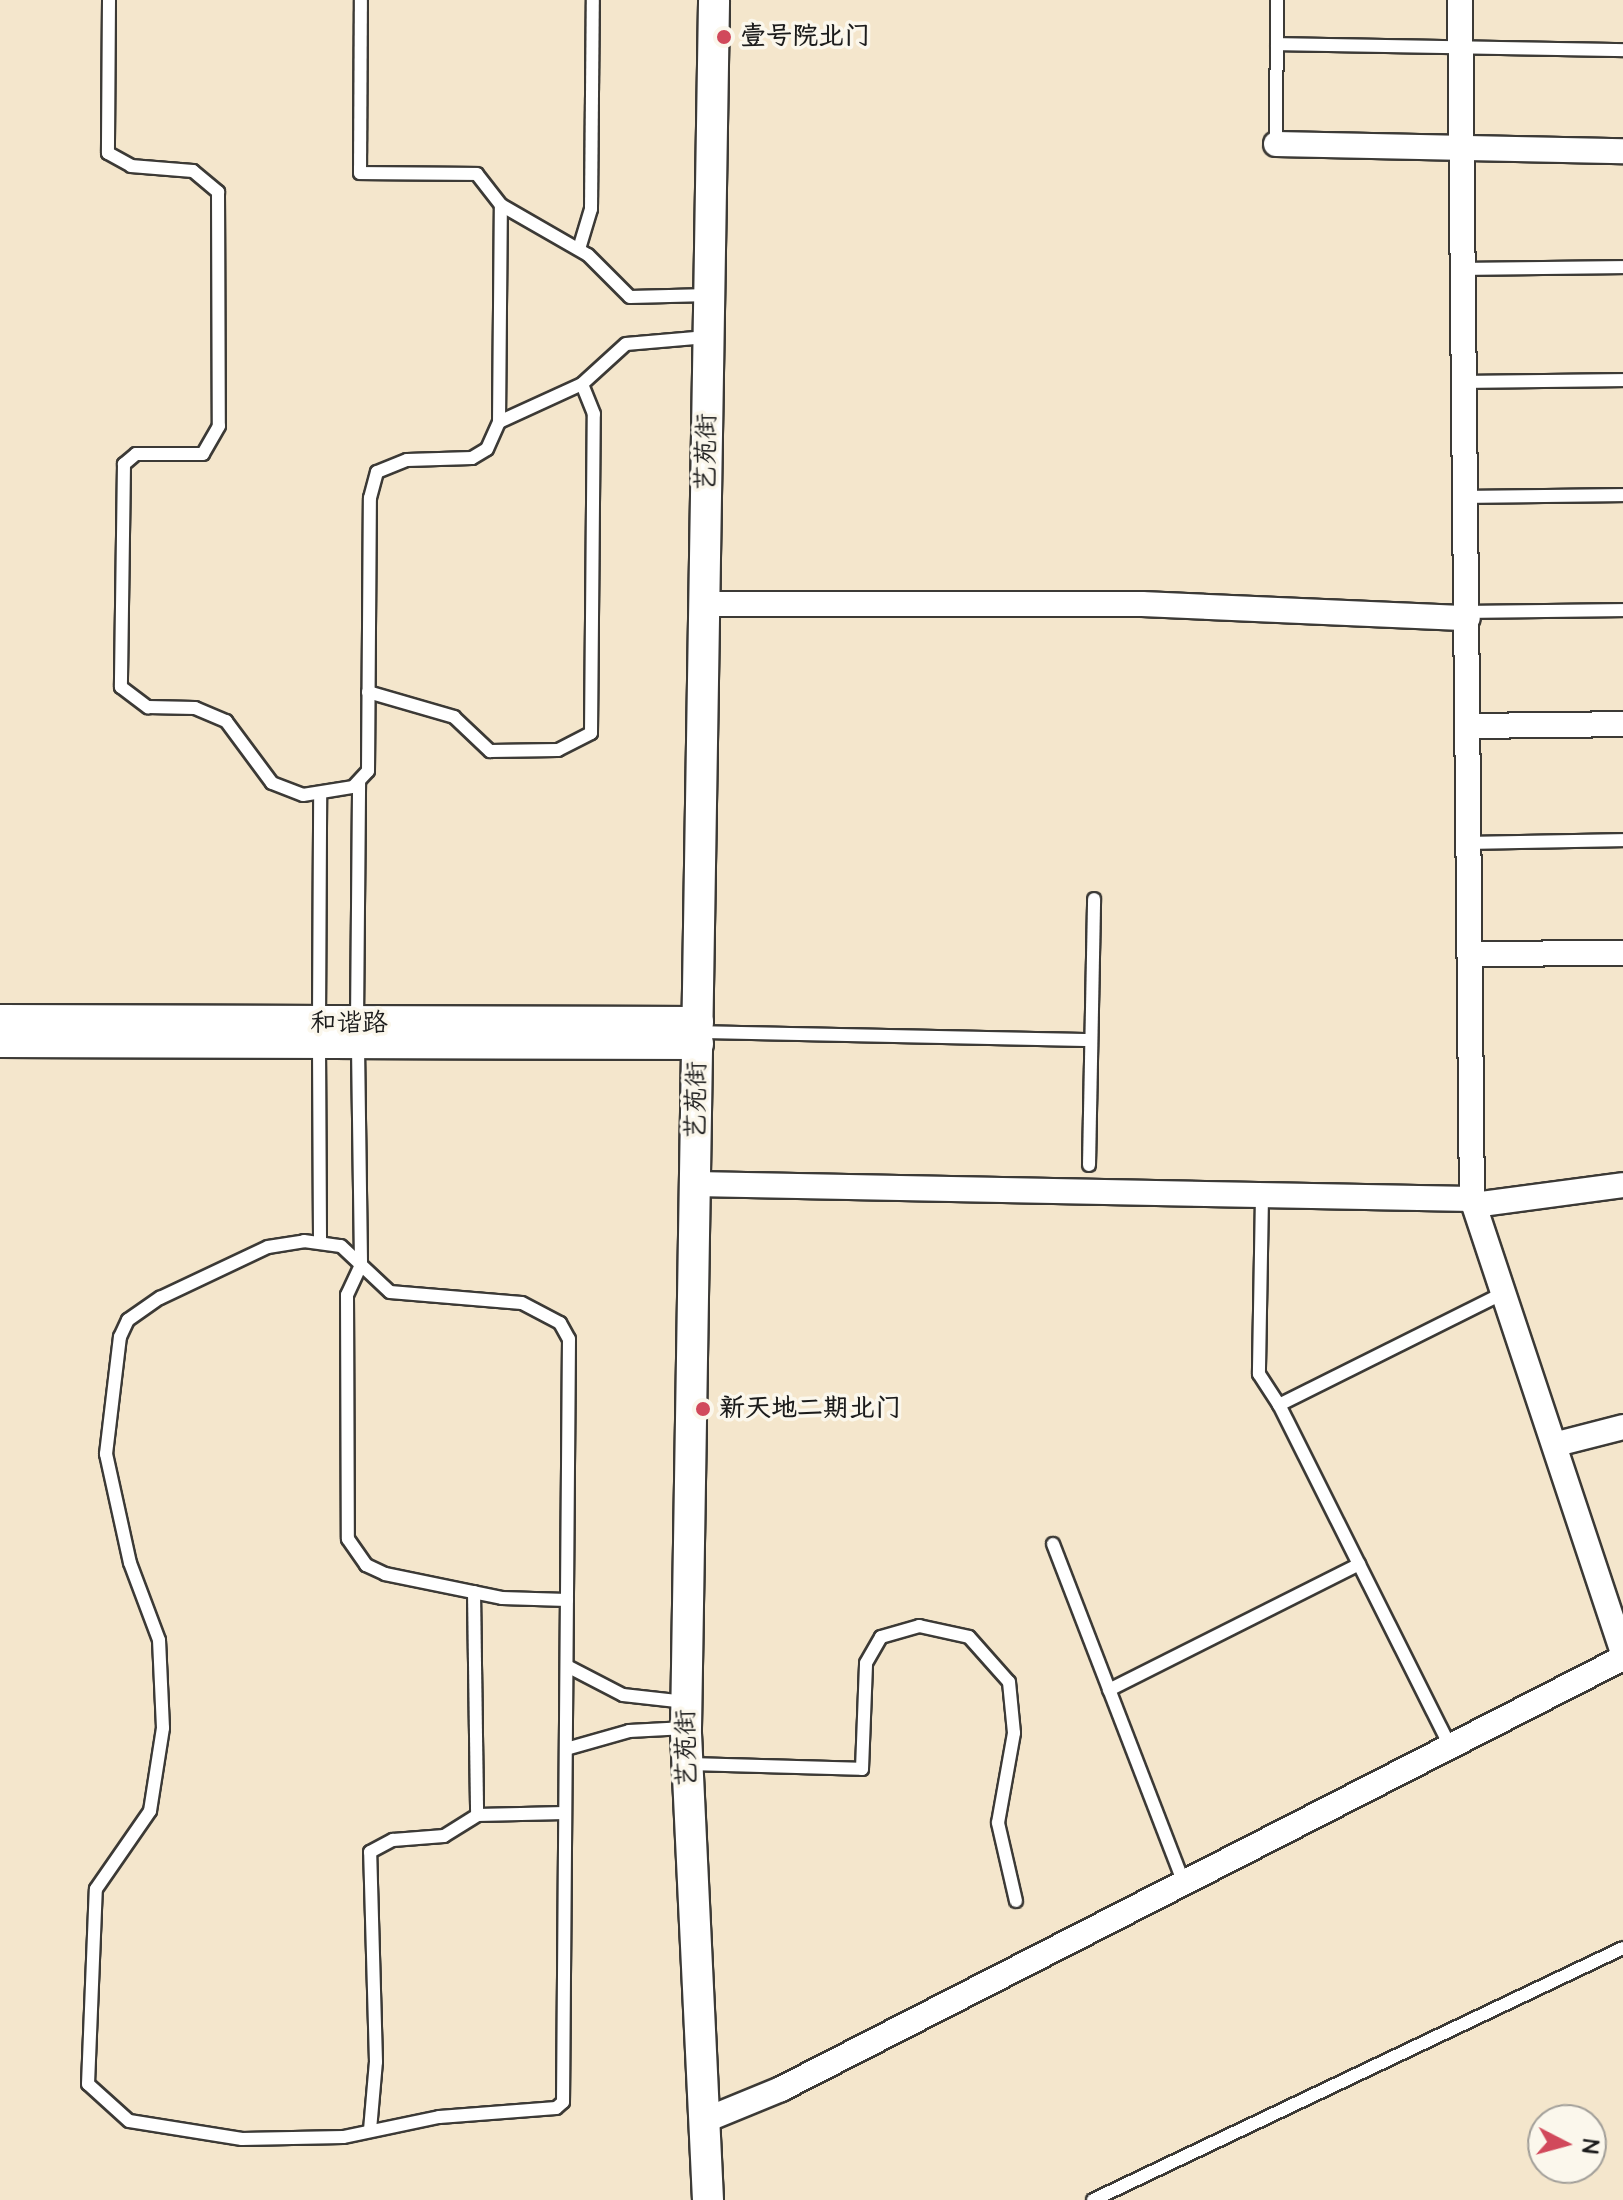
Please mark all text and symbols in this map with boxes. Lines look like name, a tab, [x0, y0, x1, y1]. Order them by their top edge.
place label: 壹号院北门	[740, 21, 870, 53]
marker: 壹号院北门	[715, 28, 733, 46]
street label: 艺苑街	[691, 413, 723, 491]
street label: 和谐路	[310, 1008, 388, 1040]
street label: 艺苑街	[681, 1061, 713, 1139]
place label: 新天地二期北门	[719, 1393, 901, 1425]
marker: 新天地二期北门	[694, 1400, 712, 1418]
street label: 艺苑街	[671, 1709, 703, 1787]
north arrow	[1527, 2104, 1607, 2184]
text: N	[1573, 2138, 1606, 2155]

